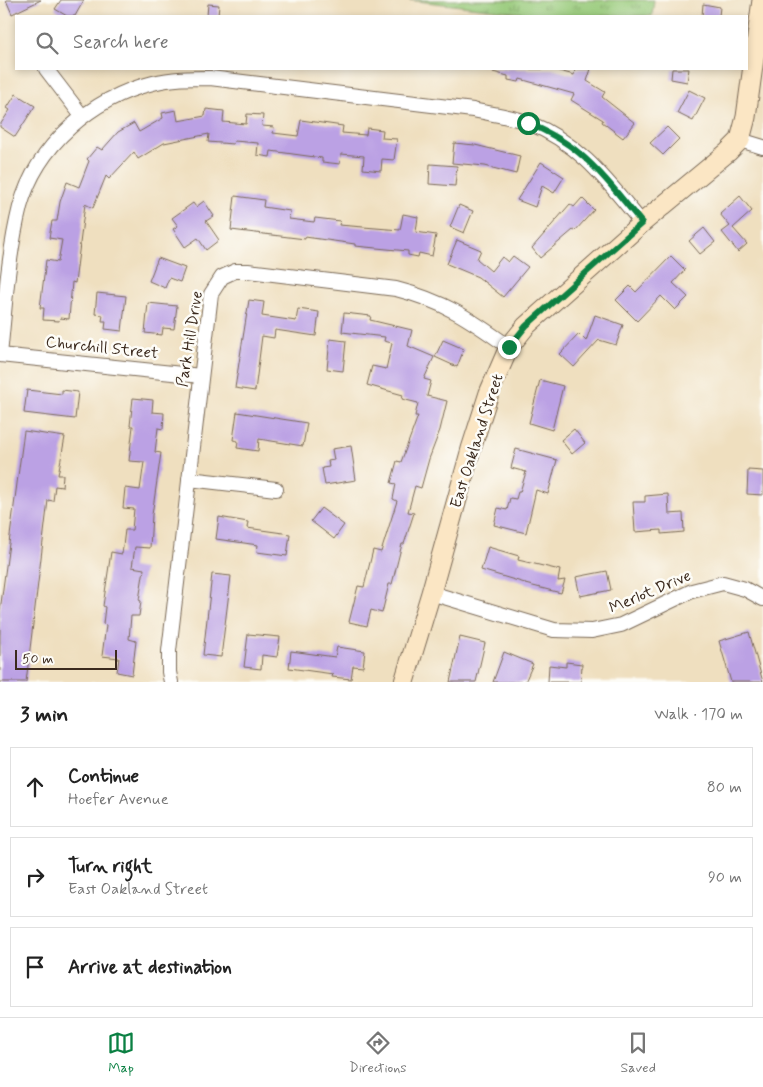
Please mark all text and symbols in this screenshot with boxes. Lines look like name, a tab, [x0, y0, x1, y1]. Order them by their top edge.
search box	[15, 15, 748, 70]
icon: search	[33, 29, 61, 57]
text: Search here	[73, 30, 169, 55]
route start	[517, 112, 540, 135]
street label: Park Hill Drive	[172, 290, 208, 388]
street label: Churchill Street	[45, 332, 160, 364]
route end	[498, 336, 521, 359]
street label: East Oakland Street	[445, 371, 509, 511]
street label: Merlot Drive	[606, 565, 694, 619]
scale bar	[15, 647, 118, 670]
text: 50 m	[22, 650, 53, 668]
text: 3 min	[20, 701, 68, 729]
text: Walk · 170 m	[654, 704, 743, 725]
text: Continue	[68, 764, 139, 789]
icon: ahead	[21, 773, 49, 801]
text: 80 m	[707, 777, 742, 798]
text: Hoefer Avenue	[68, 789, 169, 810]
text: Turn right	[68, 854, 152, 879]
icon: right	[21, 863, 49, 891]
text: 90 m	[708, 867, 742, 888]
text: East Oakland Street	[68, 879, 208, 900]
icon: arrive	[21, 953, 49, 981]
text: Arrive at destination	[68, 955, 232, 980]
tab: Map	[107, 1029, 135, 1077]
tab: Directions	[349, 1029, 407, 1077]
tab: Saved	[621, 1029, 656, 1077]

